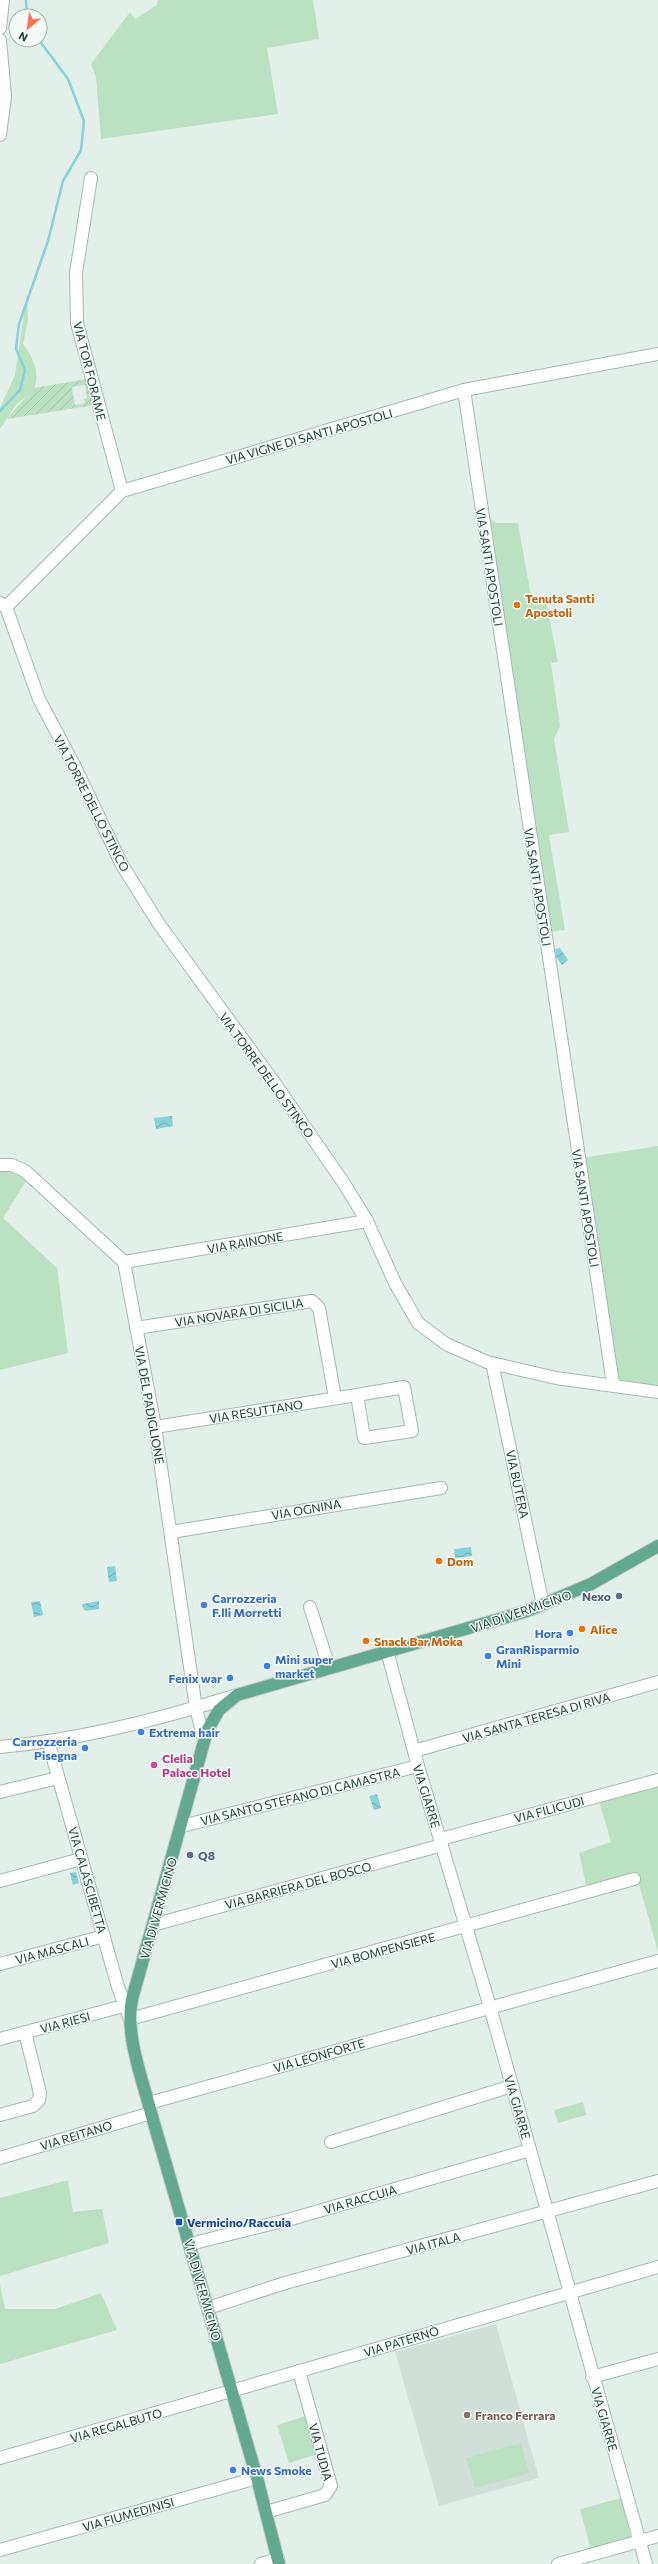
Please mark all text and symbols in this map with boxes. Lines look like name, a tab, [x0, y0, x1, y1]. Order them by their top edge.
north arrow	[8, 8, 48, 48]
text: N	[16, 29, 30, 45]
street label: VIA TOR FORAME	[71, 320, 109, 422]
street label: VIA VIGNE DI SANTI APOSTOLI	[224, 405, 394, 467]
street label: VIA SANTI APOSTOLI	[474, 507, 506, 627]
place label: Tenuta Santi Apostoli	[525, 591, 595, 619]
marker: Tenuta Santi Apostoli	[512, 600, 522, 610]
street label: VIA TORRE DELLO STINCO	[51, 732, 133, 874]
street label: VIA SANTI APOSTOLI	[522, 827, 554, 947]
street label: VIA TORRE DELLO STINCO	[217, 1010, 317, 1140]
street label: VIA SANTI APOSTOLI	[570, 1148, 602, 1268]
street label: VIA RAINONE	[206, 1228, 284, 1256]
street label: VIA NOVARA DI SICILIA	[174, 1295, 304, 1329]
street label: VIA DEL PADIGLIONE	[133, 1345, 167, 1465]
street label: VIA RESUTTANO	[208, 1397, 304, 1425]
street label: VIA BUTERA	[504, 1448, 532, 1520]
street label: VIA OGNINA	[270, 1496, 342, 1522]
place label: Dom	[447, 1554, 473, 1568]
marker: Dom	[434, 1556, 444, 1566]
street label: VIA DI VERMICINO	[469, 1587, 573, 1635]
place label: Nexo	[582, 1589, 611, 1603]
place label: Carrozzeria F.lli Morretti	[212, 1591, 282, 1619]
marker: Nexo	[614, 1591, 624, 1601]
marker: Carrozzeria F.lli Morretti	[199, 1600, 209, 1610]
place label: Alice	[590, 1622, 617, 1636]
marker: Alice	[577, 1624, 587, 1634]
place label: Hora	[535, 1626, 562, 1640]
marker: Hora	[565, 1628, 575, 1638]
place label: Snack Bar Moka	[374, 1634, 463, 1648]
marker: Snack Bar Moka	[361, 1636, 371, 1646]
place label: GranRisparmio Mini	[496, 1642, 579, 1670]
marker: GranRisparmio Mini	[483, 1651, 493, 1661]
place label: Mini super market	[275, 1652, 333, 1680]
marker: Mini super market	[262, 1661, 272, 1671]
place label: Fenix war	[168, 1671, 222, 1685]
marker: Fenix war	[225, 1673, 235, 1683]
street label: VIA SANTA TERESA DI RIVA	[461, 1689, 611, 1745]
place label: Extrema hair	[149, 1725, 220, 1739]
marker: Extrema hair	[136, 1727, 146, 1737]
place label: Carrozzeria Pisegna	[12, 1734, 77, 1762]
marker: Carrozzeria Pisegna	[80, 1743, 90, 1753]
place label: Clelia Palace Hotel	[162, 1751, 231, 1779]
marker: Clelia Palace Hotel	[149, 1760, 159, 1770]
street label: VIA GIARRE	[411, 1762, 443, 1830]
street label: VIA SANTO STEFANO DI CAMASTRA	[199, 1764, 401, 1828]
street label: VIA FILICUDI	[513, 1793, 585, 1825]
street label: VIA CALASCIBETTA	[66, 1825, 110, 1935]
place label: Q8	[198, 1848, 215, 1862]
marker: Q8	[185, 1850, 195, 1860]
street label: VIA DI VERMICINO	[137, 1855, 179, 1961]
street label: VIA BARRIERA DEL BOSCO	[223, 1859, 373, 1911]
street label: VIA BOMPENSIERE	[329, 1929, 437, 1971]
street label: VIA MASCALI	[14, 1933, 90, 1967]
street label: VIA RIESI	[39, 2009, 91, 2035]
street label: VIA LEONFORTE	[272, 2035, 366, 2075]
street label: VIA GIARRE	[502, 2073, 534, 2141]
street label: VIA REITANO	[38, 2117, 114, 2153]
street label: VIA RACCUIA	[322, 2182, 398, 2216]
place label: Vermicino/Raccuia	[187, 2215, 291, 2229]
marker: Vermicino/Raccuia	[174, 2217, 184, 2227]
street label: VIA ITALA	[404, 2229, 462, 2257]
street label: VIA DI VERMICINO	[182, 2237, 224, 2343]
street label: VIA PATERNÒ	[362, 2323, 441, 2359]
street label: VIA GIARRE	[589, 2385, 621, 2453]
street label: VIA REGALBUTO	[68, 2405, 164, 2445]
place label: Franco Ferrara	[475, 2408, 556, 2422]
marker: Franco Ferrara	[462, 2410, 472, 2420]
street label: VIA TUDIA	[307, 2422, 335, 2482]
place label: News Smoke	[241, 2463, 312, 2477]
marker: News Smoke	[228, 2465, 238, 2475]
street label: VIA FIUMEDINISI	[81, 2494, 175, 2534]

